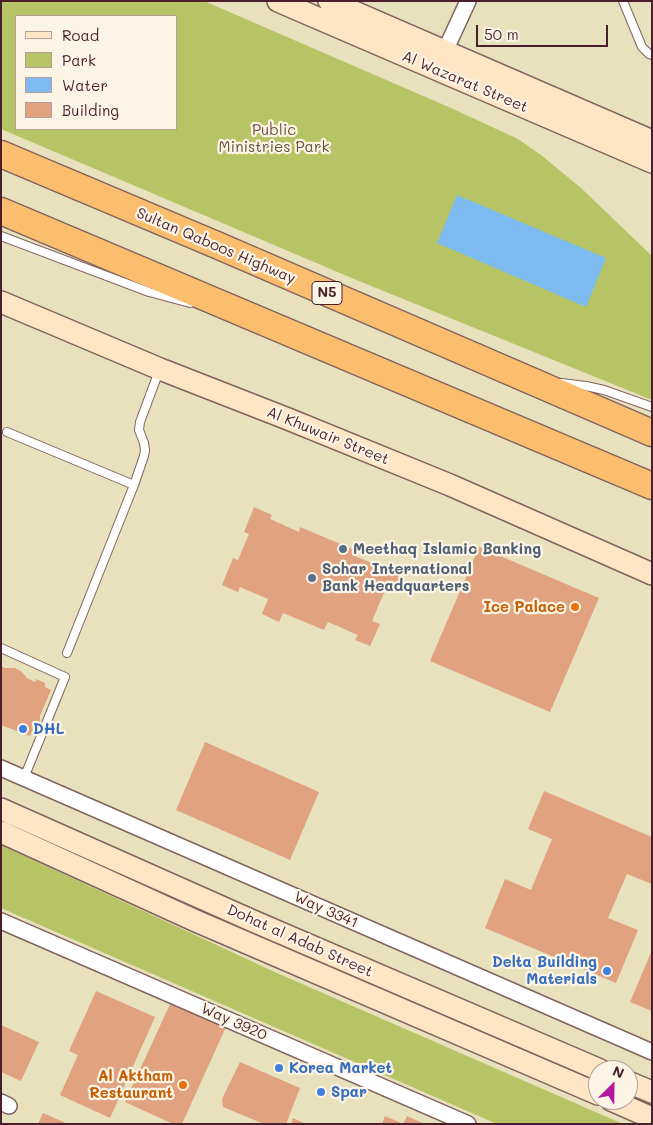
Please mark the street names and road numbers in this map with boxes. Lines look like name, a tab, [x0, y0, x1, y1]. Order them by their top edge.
street label: Al Wazarat Street	[399, 47, 531, 117]
street label: Sultan Qaboos Highway	[134, 204, 298, 288]
road number: N5	[312, 282, 342, 304]
street label: Al Khuwair Street	[264, 403, 392, 469]
street label: Way 3341	[291, 888, 361, 932]
street label: Dohat al Adab Street	[224, 901, 376, 981]
street label: Way 3920	[198, 999, 270, 1045]

